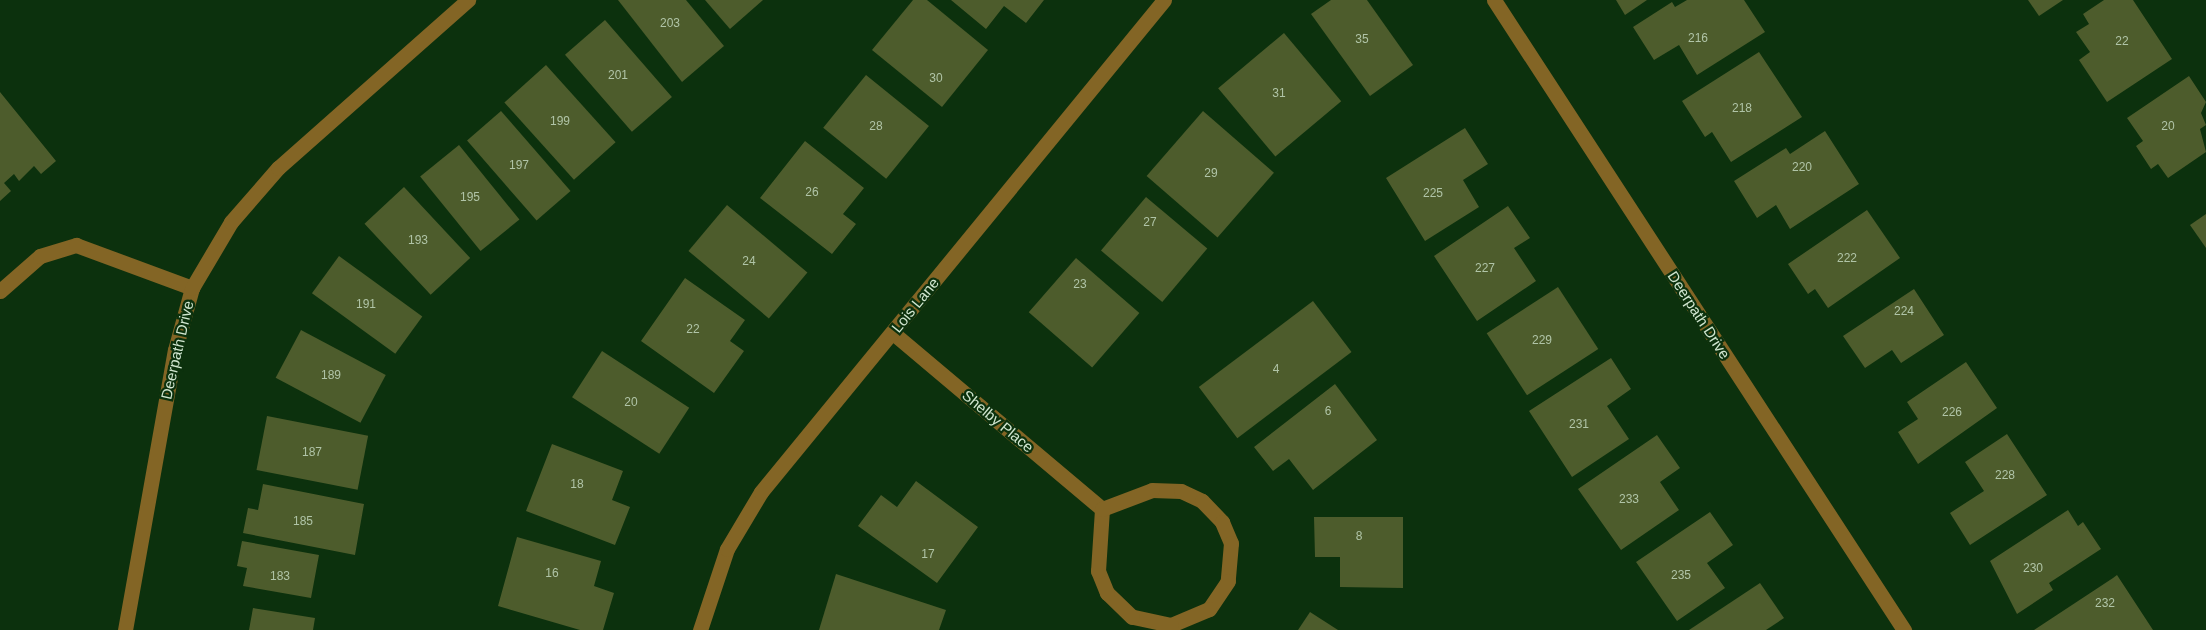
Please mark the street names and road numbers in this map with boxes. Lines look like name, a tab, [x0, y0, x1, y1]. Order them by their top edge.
street label: Deerpath Drive	[1664, 268, 1734, 362]
street label: Lois Lane	[888, 274, 942, 336]
street label: Deerpath Drive	[157, 299, 197, 401]
street label: Shelby Place	[959, 386, 1037, 456]

